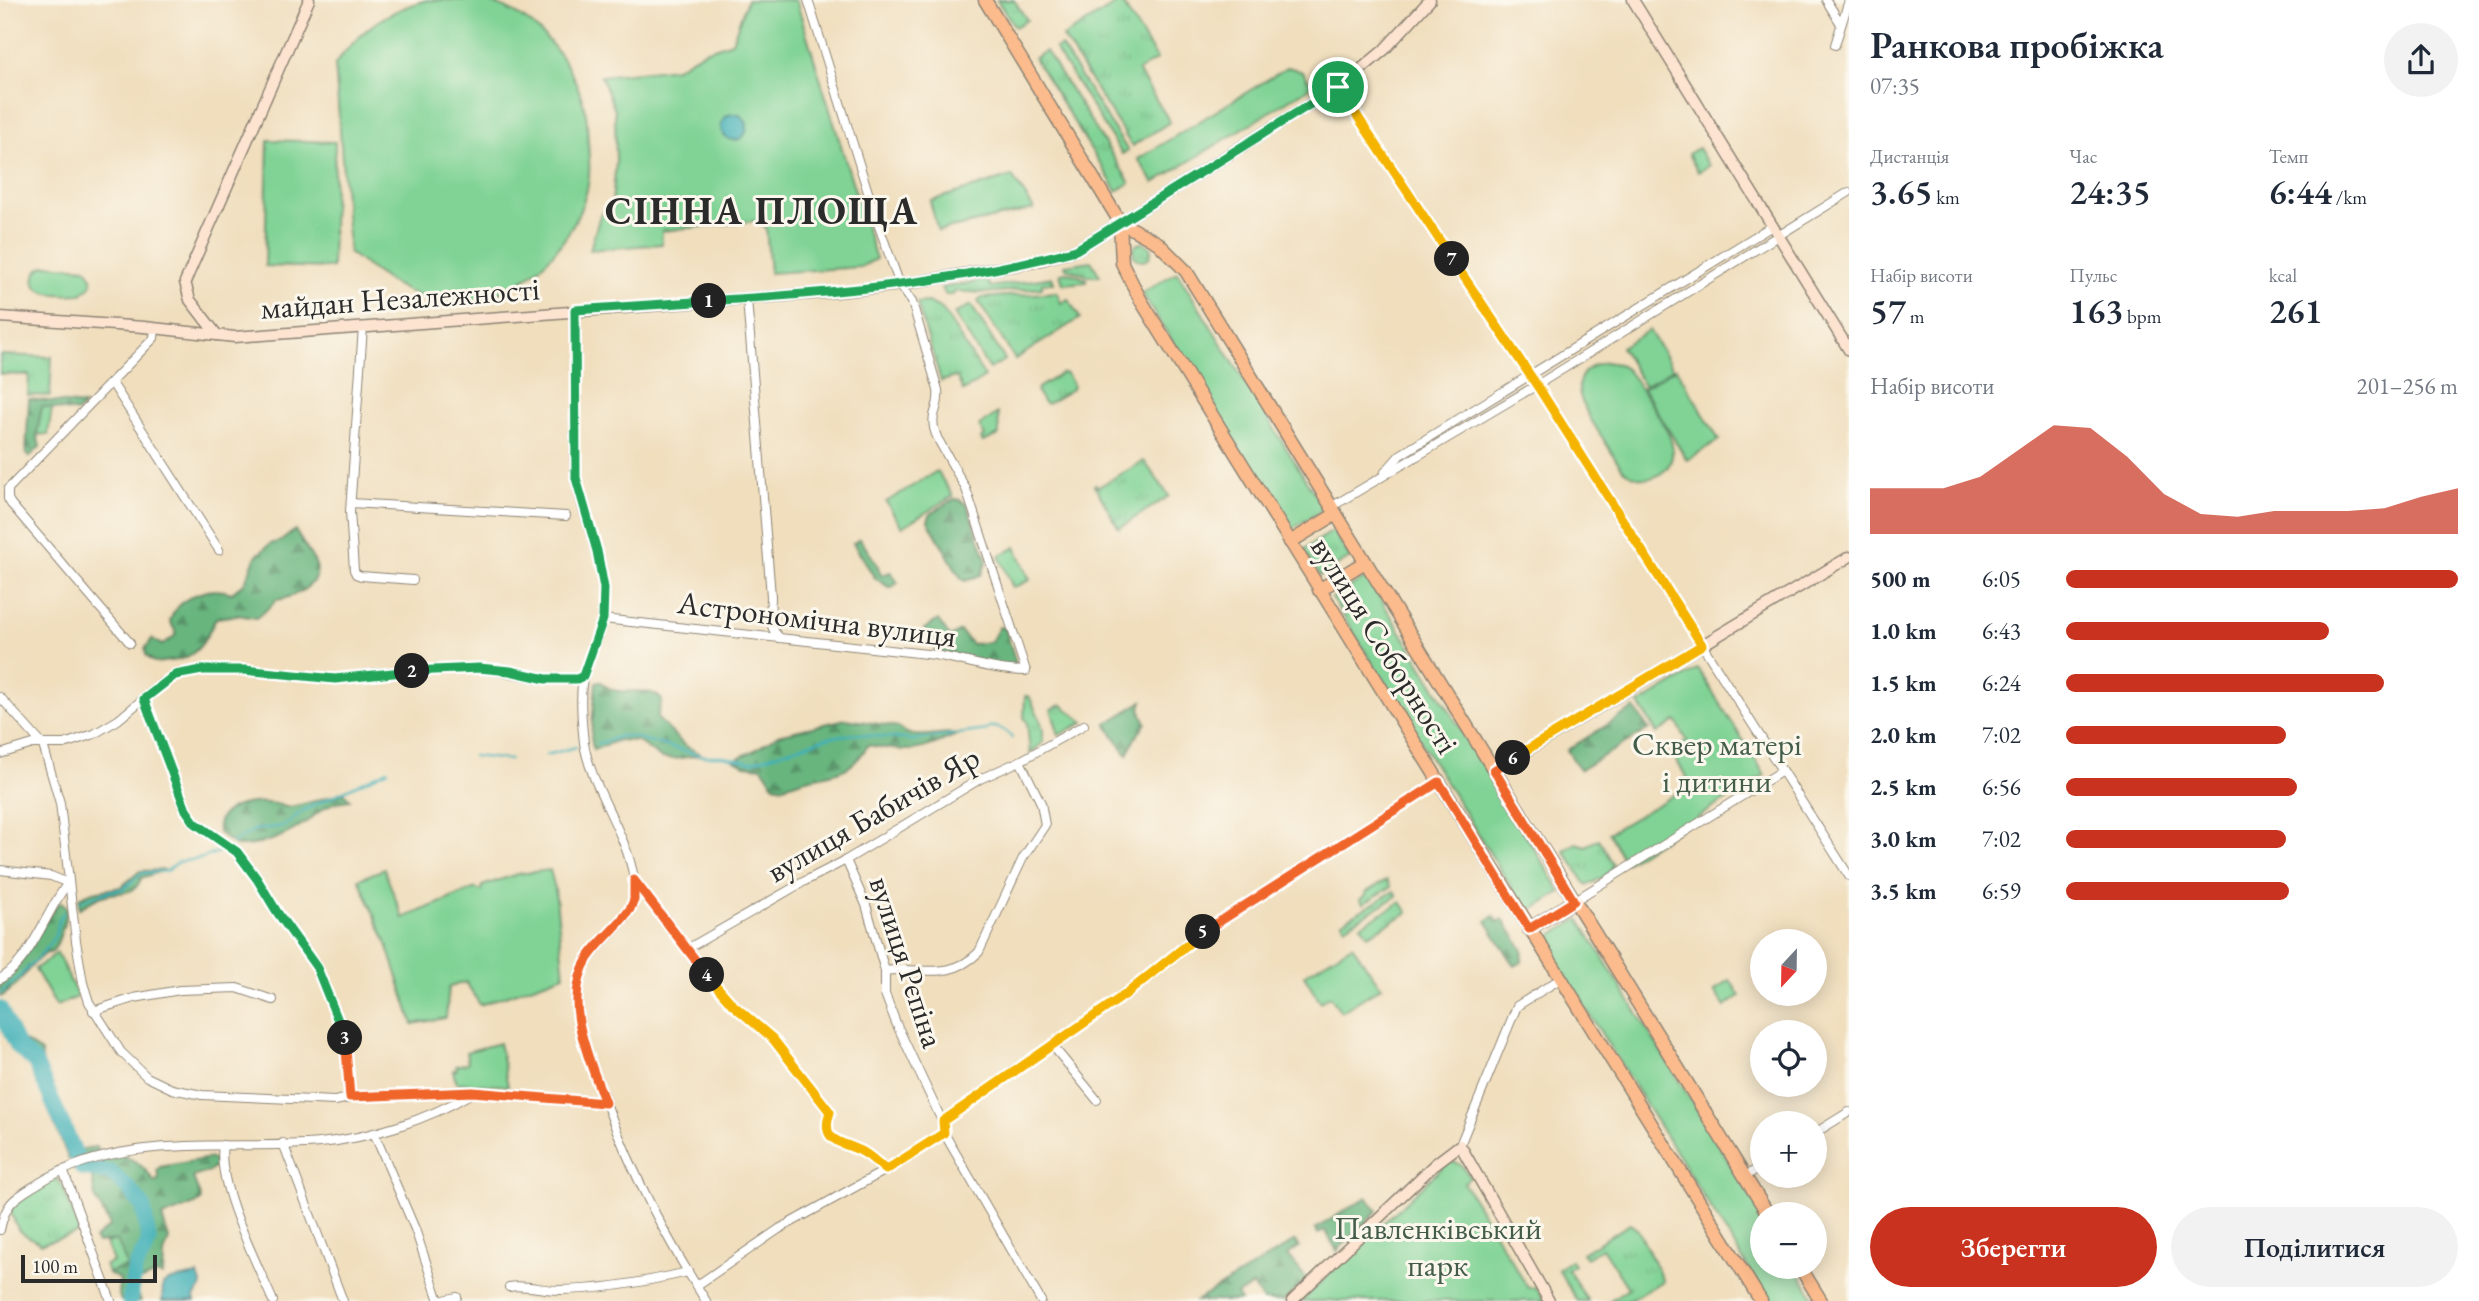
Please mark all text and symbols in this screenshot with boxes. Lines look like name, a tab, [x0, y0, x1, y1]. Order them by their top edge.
text: Ранкова пробіжка	[1870, 20, 2164, 69]
button: share	[2384, 23, 2458, 97]
pin	[1308, 57, 1368, 117]
icon: arrive	[1319, 68, 1357, 106]
text: 07:35	[1870, 71, 1920, 101]
text: Дистанція	[1870, 144, 1949, 169]
text: Час	[2069, 144, 2098, 169]
text: Темп	[2269, 144, 2308, 169]
text: 3.65	[1870, 169, 1932, 214]
text: 24:35	[2069, 169, 2151, 214]
text: 6:44	[2269, 169, 2332, 214]
text: km	[1932, 185, 1960, 210]
text: /km	[2332, 185, 2367, 210]
district label: СІННА ПЛОЩА	[605, 186, 919, 235]
pin: 7	[1434, 242, 1470, 276]
text: 7	[1446, 246, 1457, 271]
text: Набір висоти	[1870, 263, 1973, 288]
text: Пульс	[2069, 263, 2117, 288]
text: kcal	[2269, 263, 2297, 288]
street label: майдан Незалежності	[259, 267, 541, 329]
pin: 1	[692, 284, 726, 318]
text: 1	[703, 288, 714, 313]
text: 57	[1870, 288, 1906, 333]
text: 163	[2069, 288, 2123, 333]
text: 261	[2269, 288, 2323, 333]
text: m	[1906, 304, 1925, 329]
text: bpm	[2123, 304, 2161, 329]
text: Набір висоти	[1870, 371, 1994, 401]
text: 201–256 m	[2357, 371, 2458, 401]
street label: вулиця Соборності	[1301, 529, 1469, 762]
text: 500 m	[1870, 564, 1931, 594]
text: 6:05	[1982, 564, 2021, 594]
street label: Астрономічна вулиця	[674, 581, 959, 657]
text: 1.0 km	[1870, 616, 1937, 646]
text: 6:43	[1982, 616, 2021, 646]
pin: 2	[394, 654, 430, 688]
text: 2	[406, 658, 417, 683]
text: 1.5 km	[1870, 668, 1937, 698]
text: 6:24	[1982, 668, 2021, 698]
text: 2.0 km	[1870, 720, 1937, 750]
text: 7:02	[1982, 720, 2021, 750]
park label: Сквер матері і дитини	[1632, 723, 1802, 802]
street label: вулиця Бабичів Яр	[759, 736, 987, 892]
pin: 6	[1496, 740, 1530, 776]
text: 6	[1507, 745, 1518, 770]
text: 2.5 km	[1870, 772, 1937, 802]
text: 6:56	[1982, 772, 2021, 802]
text: 3.0 km	[1870, 824, 1937, 854]
text: 7:02	[1982, 824, 2021, 854]
street label: вулиця Рєпіна	[860, 871, 955, 1053]
text: 3.5 km	[1870, 876, 1937, 906]
text: 6:59	[1982, 876, 2021, 906]
pin: 5	[1186, 914, 1220, 950]
text: 5	[1197, 919, 1208, 944]
north arrow	[1750, 929, 1827, 1006]
map controls	[1750, 929, 1827, 1279]
pin: 4	[690, 958, 724, 992]
text: 4	[701, 962, 712, 987]
pin: 3	[328, 1020, 362, 1056]
button: locate	[1750, 1020, 1827, 1097]
text: 3	[339, 1025, 350, 1050]
button: +	[1750, 1111, 1827, 1188]
button: −	[1750, 1202, 1827, 1279]
park label: Павленківський парк	[1334, 1207, 1542, 1286]
button: Зберегти	[1870, 1207, 2157, 1287]
button: Поділитися	[2171, 1207, 2458, 1287]
scale bar	[21, 1252, 158, 1284]
text: 100 m	[32, 1254, 78, 1279]

